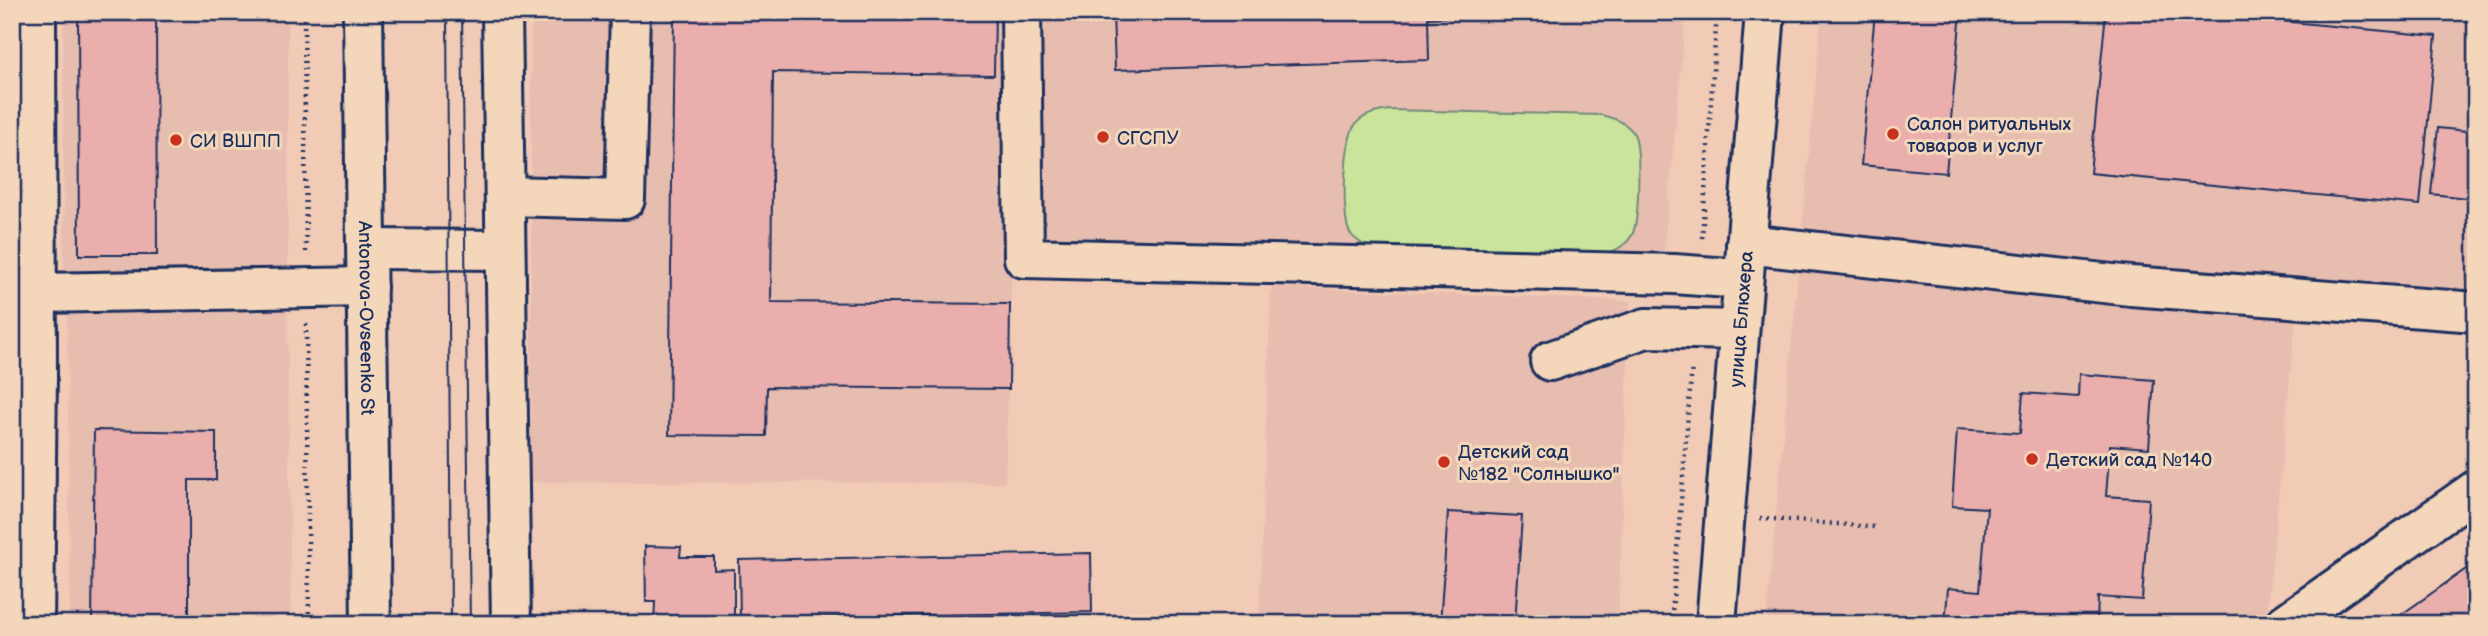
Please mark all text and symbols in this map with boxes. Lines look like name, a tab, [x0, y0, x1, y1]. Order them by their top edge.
place label: Салон ритуальных товаров и услуг	[1907, 113, 2071, 158]
marker: Салон ритуальных товаров и услуг	[1885, 126, 1901, 142]
place label: СГСПУ	[1117, 127, 1179, 150]
marker: СГСПУ	[1095, 129, 1111, 145]
place label: СИ ВШПП	[190, 130, 281, 153]
marker: СИ ВШПП	[168, 132, 184, 148]
street label: Antonova-Ovseenko St	[353, 221, 378, 416]
street label: улица Блюхера	[1725, 250, 1759, 388]
place label: Детский сад №182 "Солнышко"	[1458, 441, 1619, 486]
place label: Детский сад №140	[2046, 449, 2212, 472]
marker: Детский сад №140	[2024, 451, 2040, 467]
marker: Детский сад №182 "Солнышко"	[1436, 454, 1452, 470]

